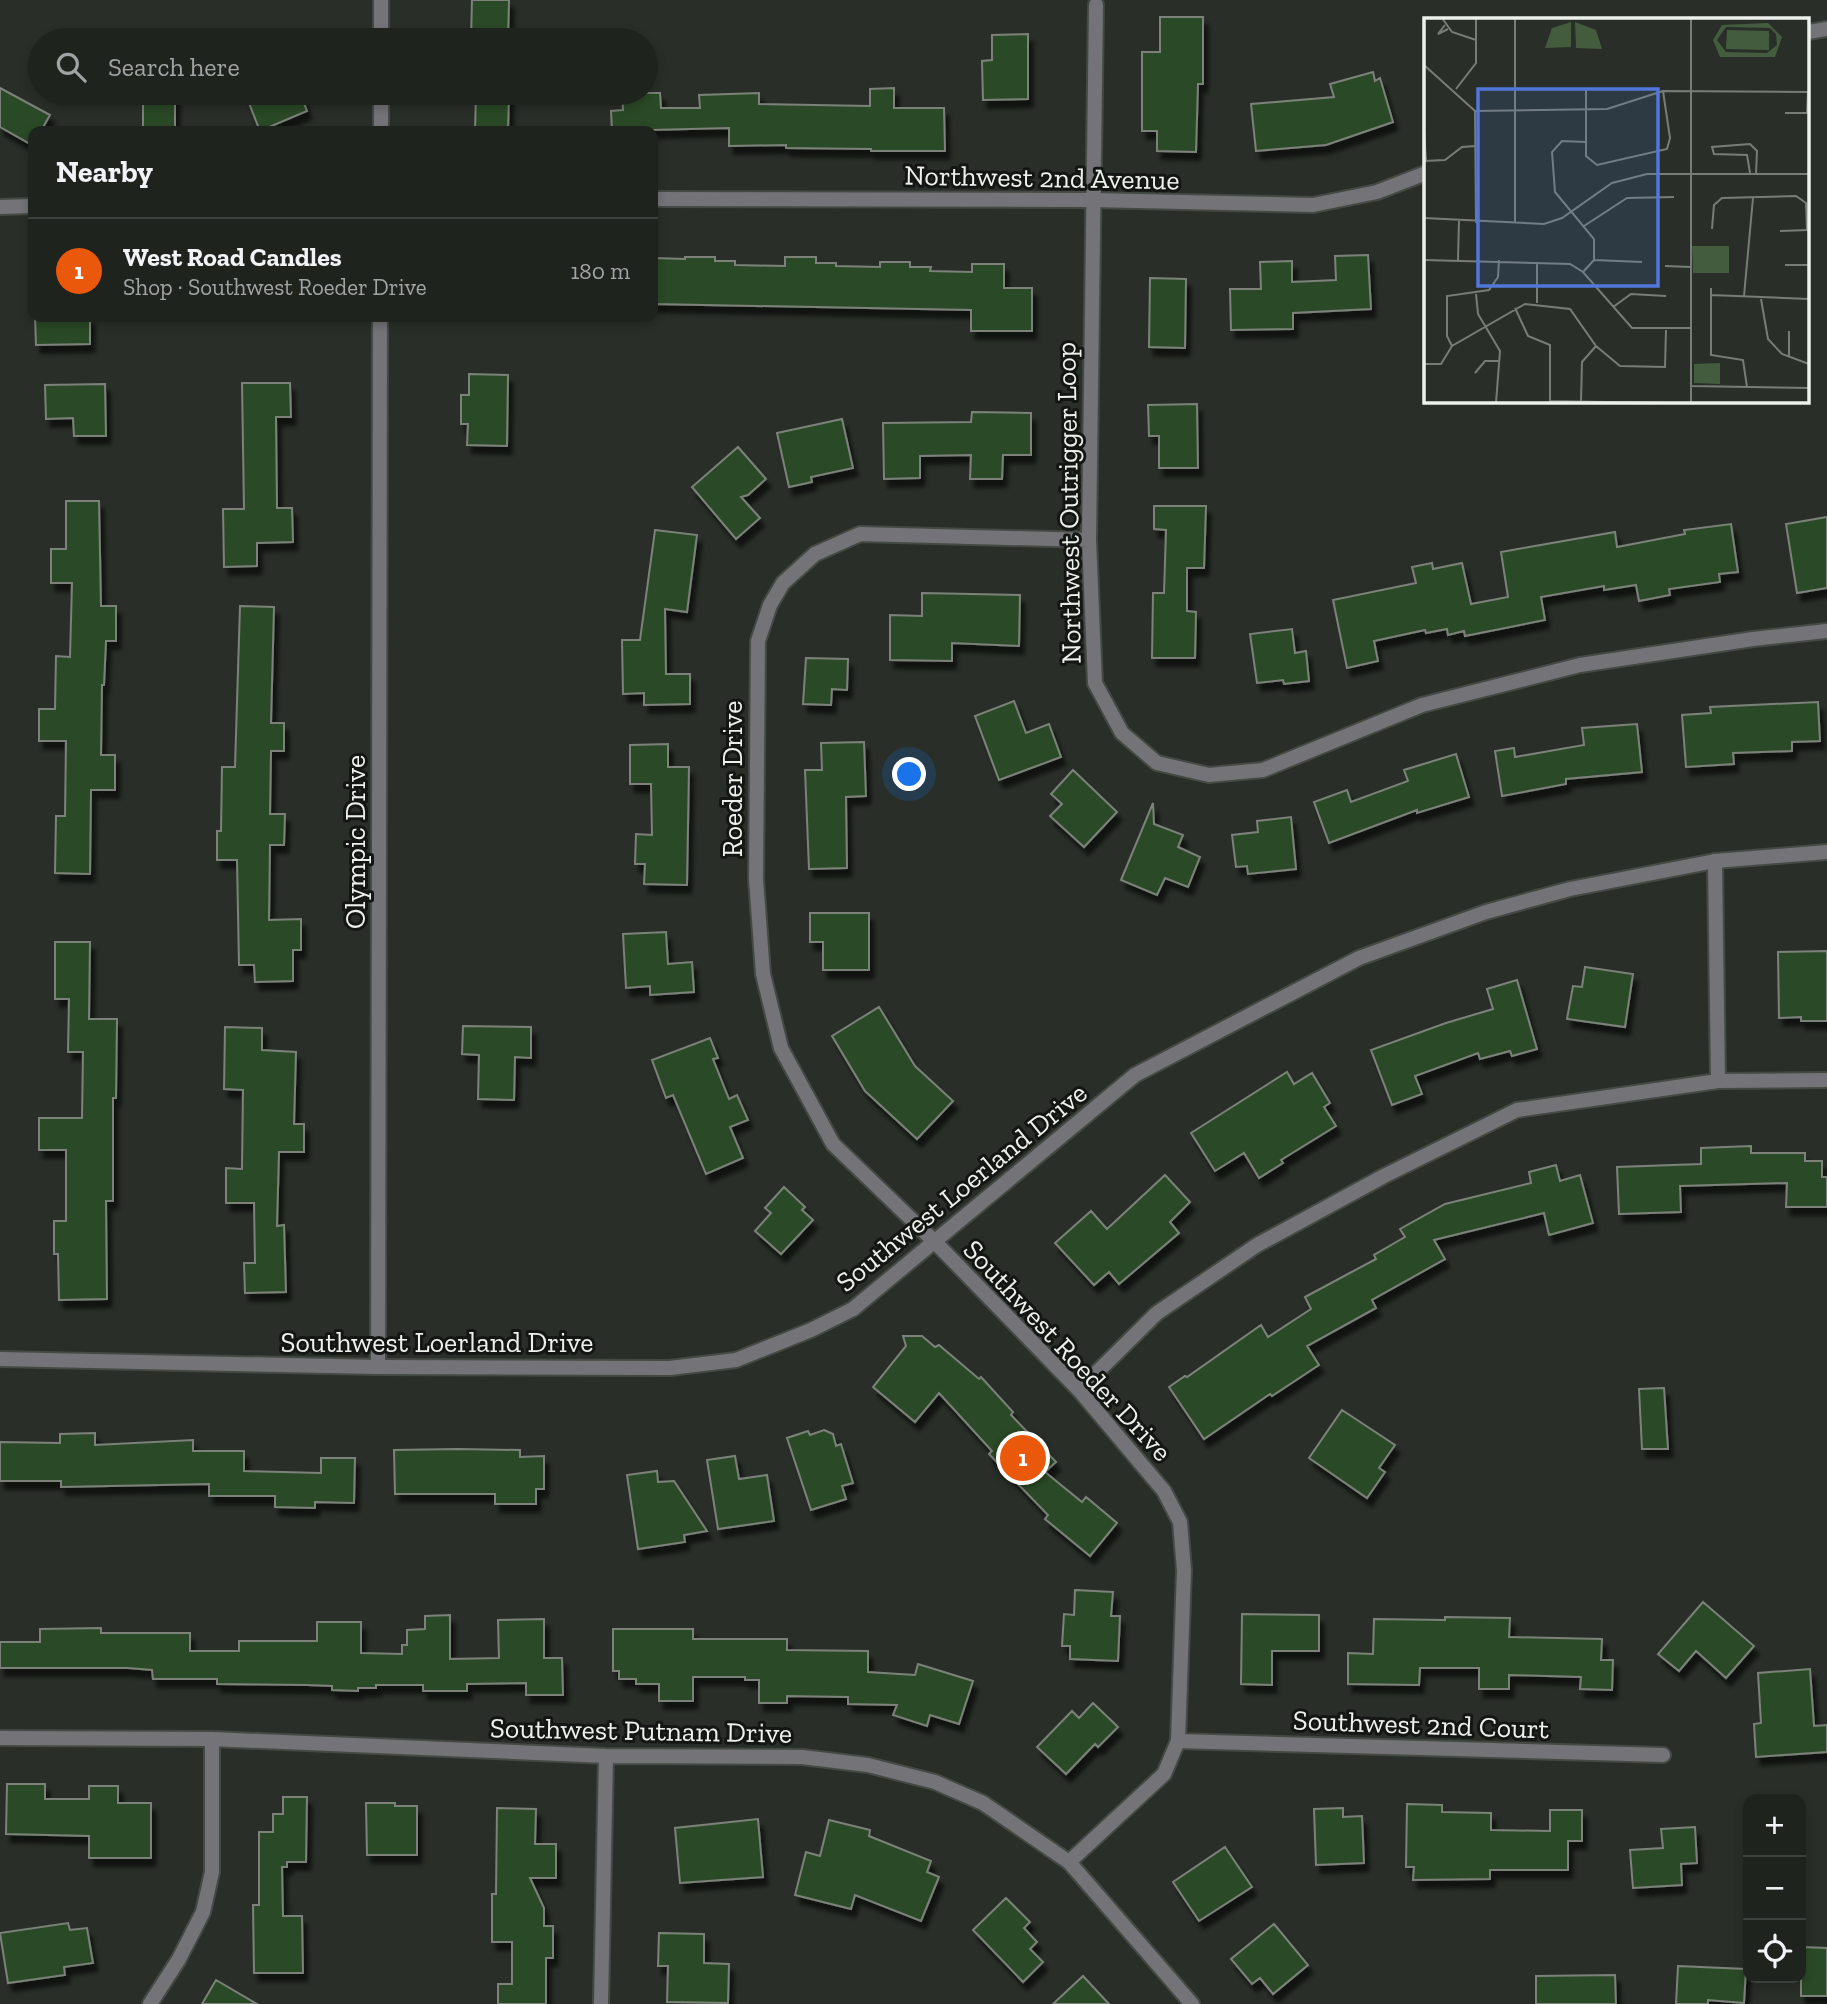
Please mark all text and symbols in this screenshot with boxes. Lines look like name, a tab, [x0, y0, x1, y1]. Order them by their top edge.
inset map	[1424, 18, 1810, 402]
search box	[28, 28, 658, 105]
icon: search	[52, 48, 90, 86]
text: Search here	[108, 51, 240, 83]
text: Nearby	[56, 154, 153, 190]
street label: Northwest 2nd Avenue	[904, 159, 1180, 196]
text: West Road Candles	[123, 241, 342, 273]
text: 1	[74, 257, 84, 285]
text: 180 m	[570, 257, 630, 285]
text: Shop · Southwest Roeder Drive	[123, 273, 427, 301]
street label: Northwest Outrigger Loop	[1049, 342, 1088, 664]
street label: Roeder Drive	[716, 701, 749, 857]
street label: Olympic Drive	[339, 755, 372, 929]
your location	[892, 757, 926, 791]
street label: Southwest Loerland Drive	[829, 1076, 1093, 1299]
street label: Southwest Roeder Drive	[957, 1233, 1179, 1468]
street label: Southwest Loerland Drive	[281, 1326, 593, 1359]
pin: 1	[1000, 1432, 1046, 1484]
street label: Southwest 2nd Court	[1292, 1704, 1550, 1745]
street label: Southwest Putnam Drive	[490, 1711, 792, 1750]
map controls	[1743, 1794, 1806, 1983]
button: +	[1743, 1794, 1806, 1857]
button: −	[1743, 1857, 1806, 1920]
button: locate	[1743, 1920, 1806, 1983]

